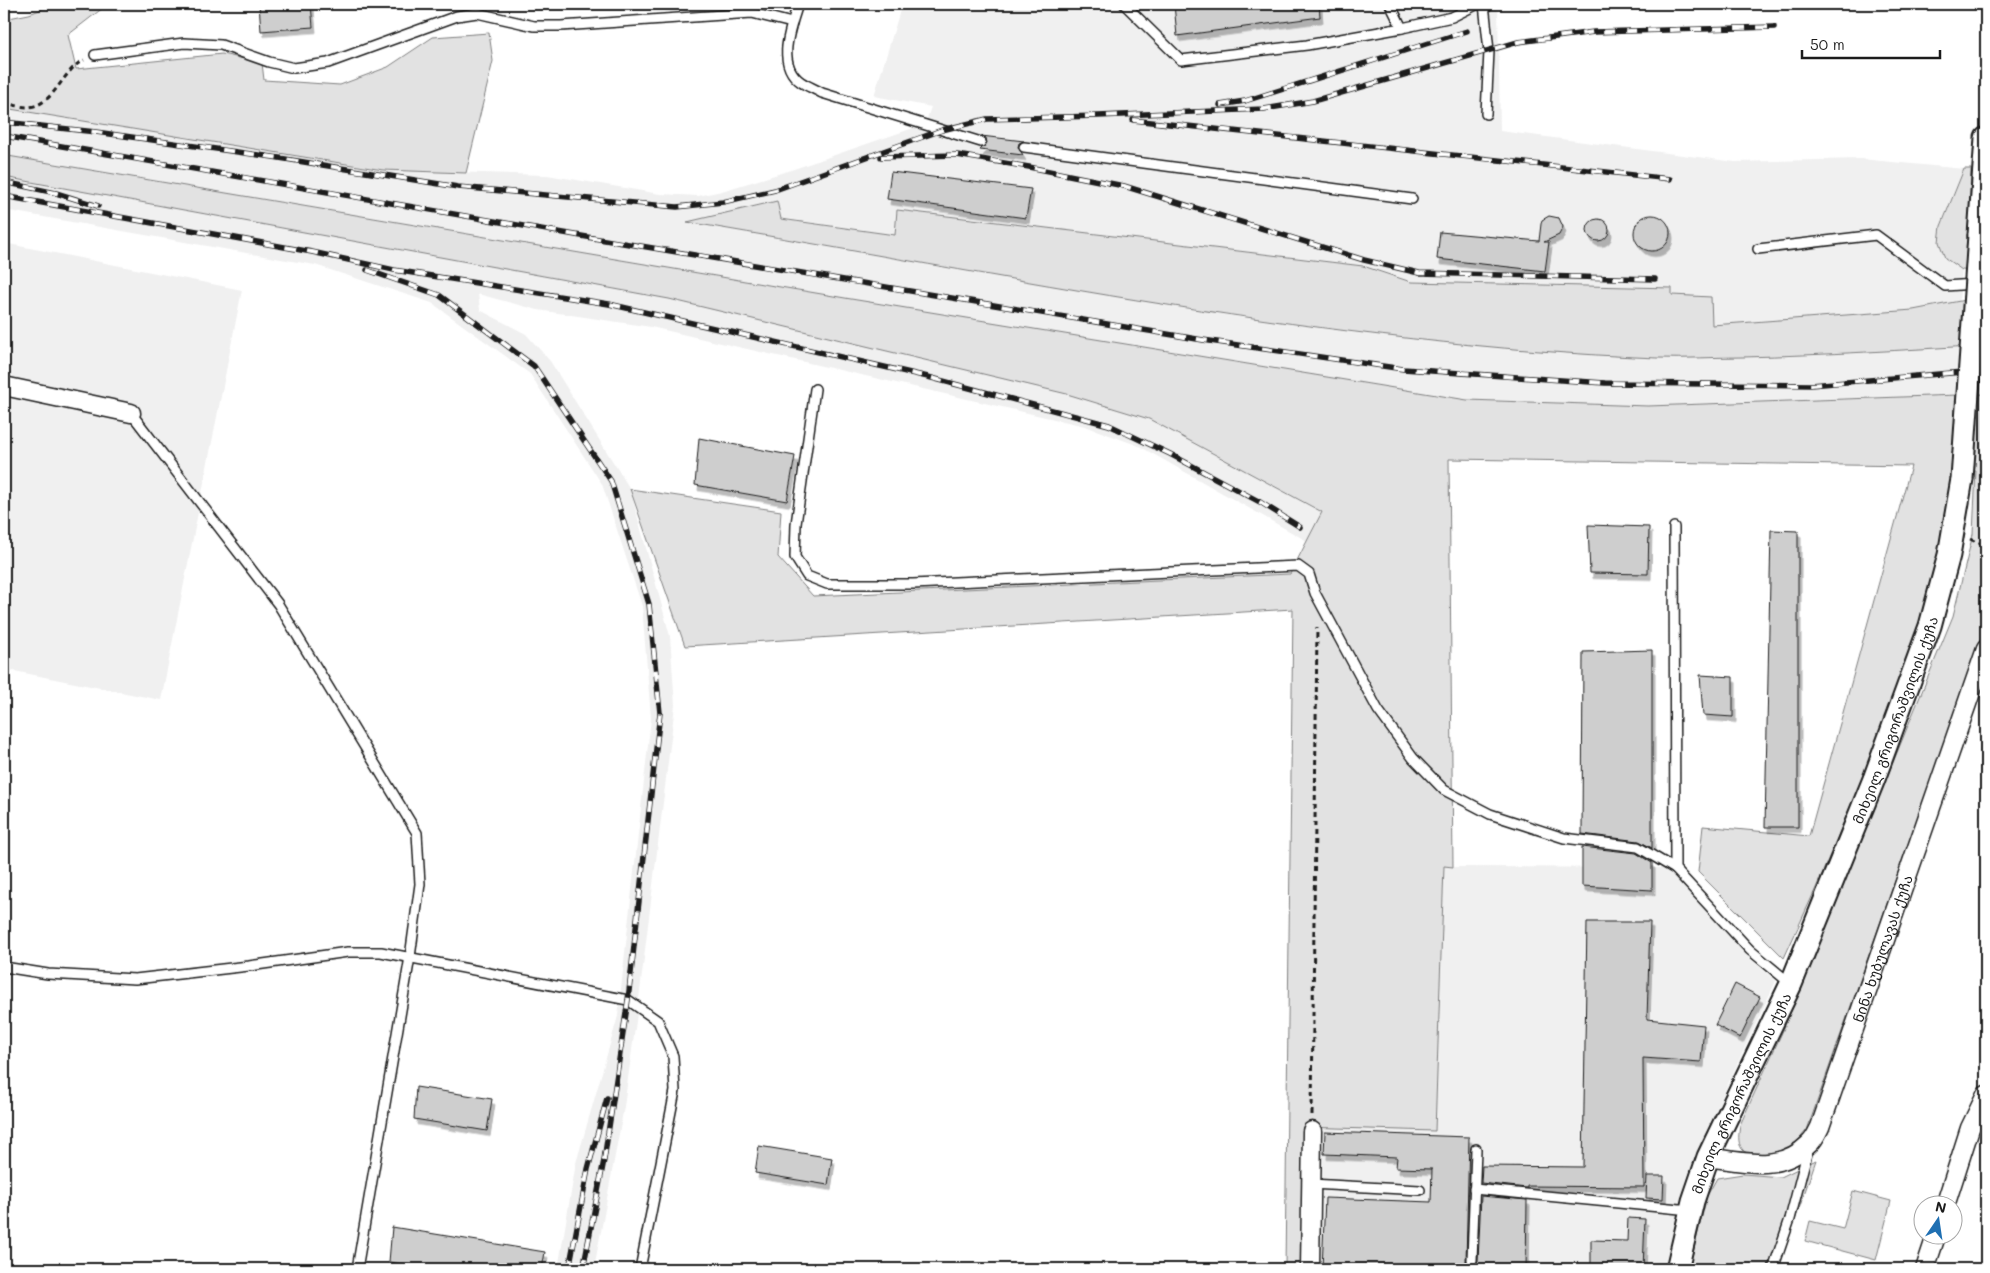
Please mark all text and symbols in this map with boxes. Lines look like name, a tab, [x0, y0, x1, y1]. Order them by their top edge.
scale bar	[1802, 28, 1940, 60]
text: 50 m	[1810, 34, 1845, 54]
street label: მიხეილ გრიგორაშვილის ქუჩა	[1847, 614, 1942, 826]
street label: ნინა ხუბულავას ქუჩა	[1848, 872, 1916, 1025]
street label: მიხეილ გრიგორაშვილის ქუჩა	[1687, 989, 1795, 1196]
north arrow	[1912, 1196, 1962, 1246]
text: N	[1934, 1196, 1948, 1217]

